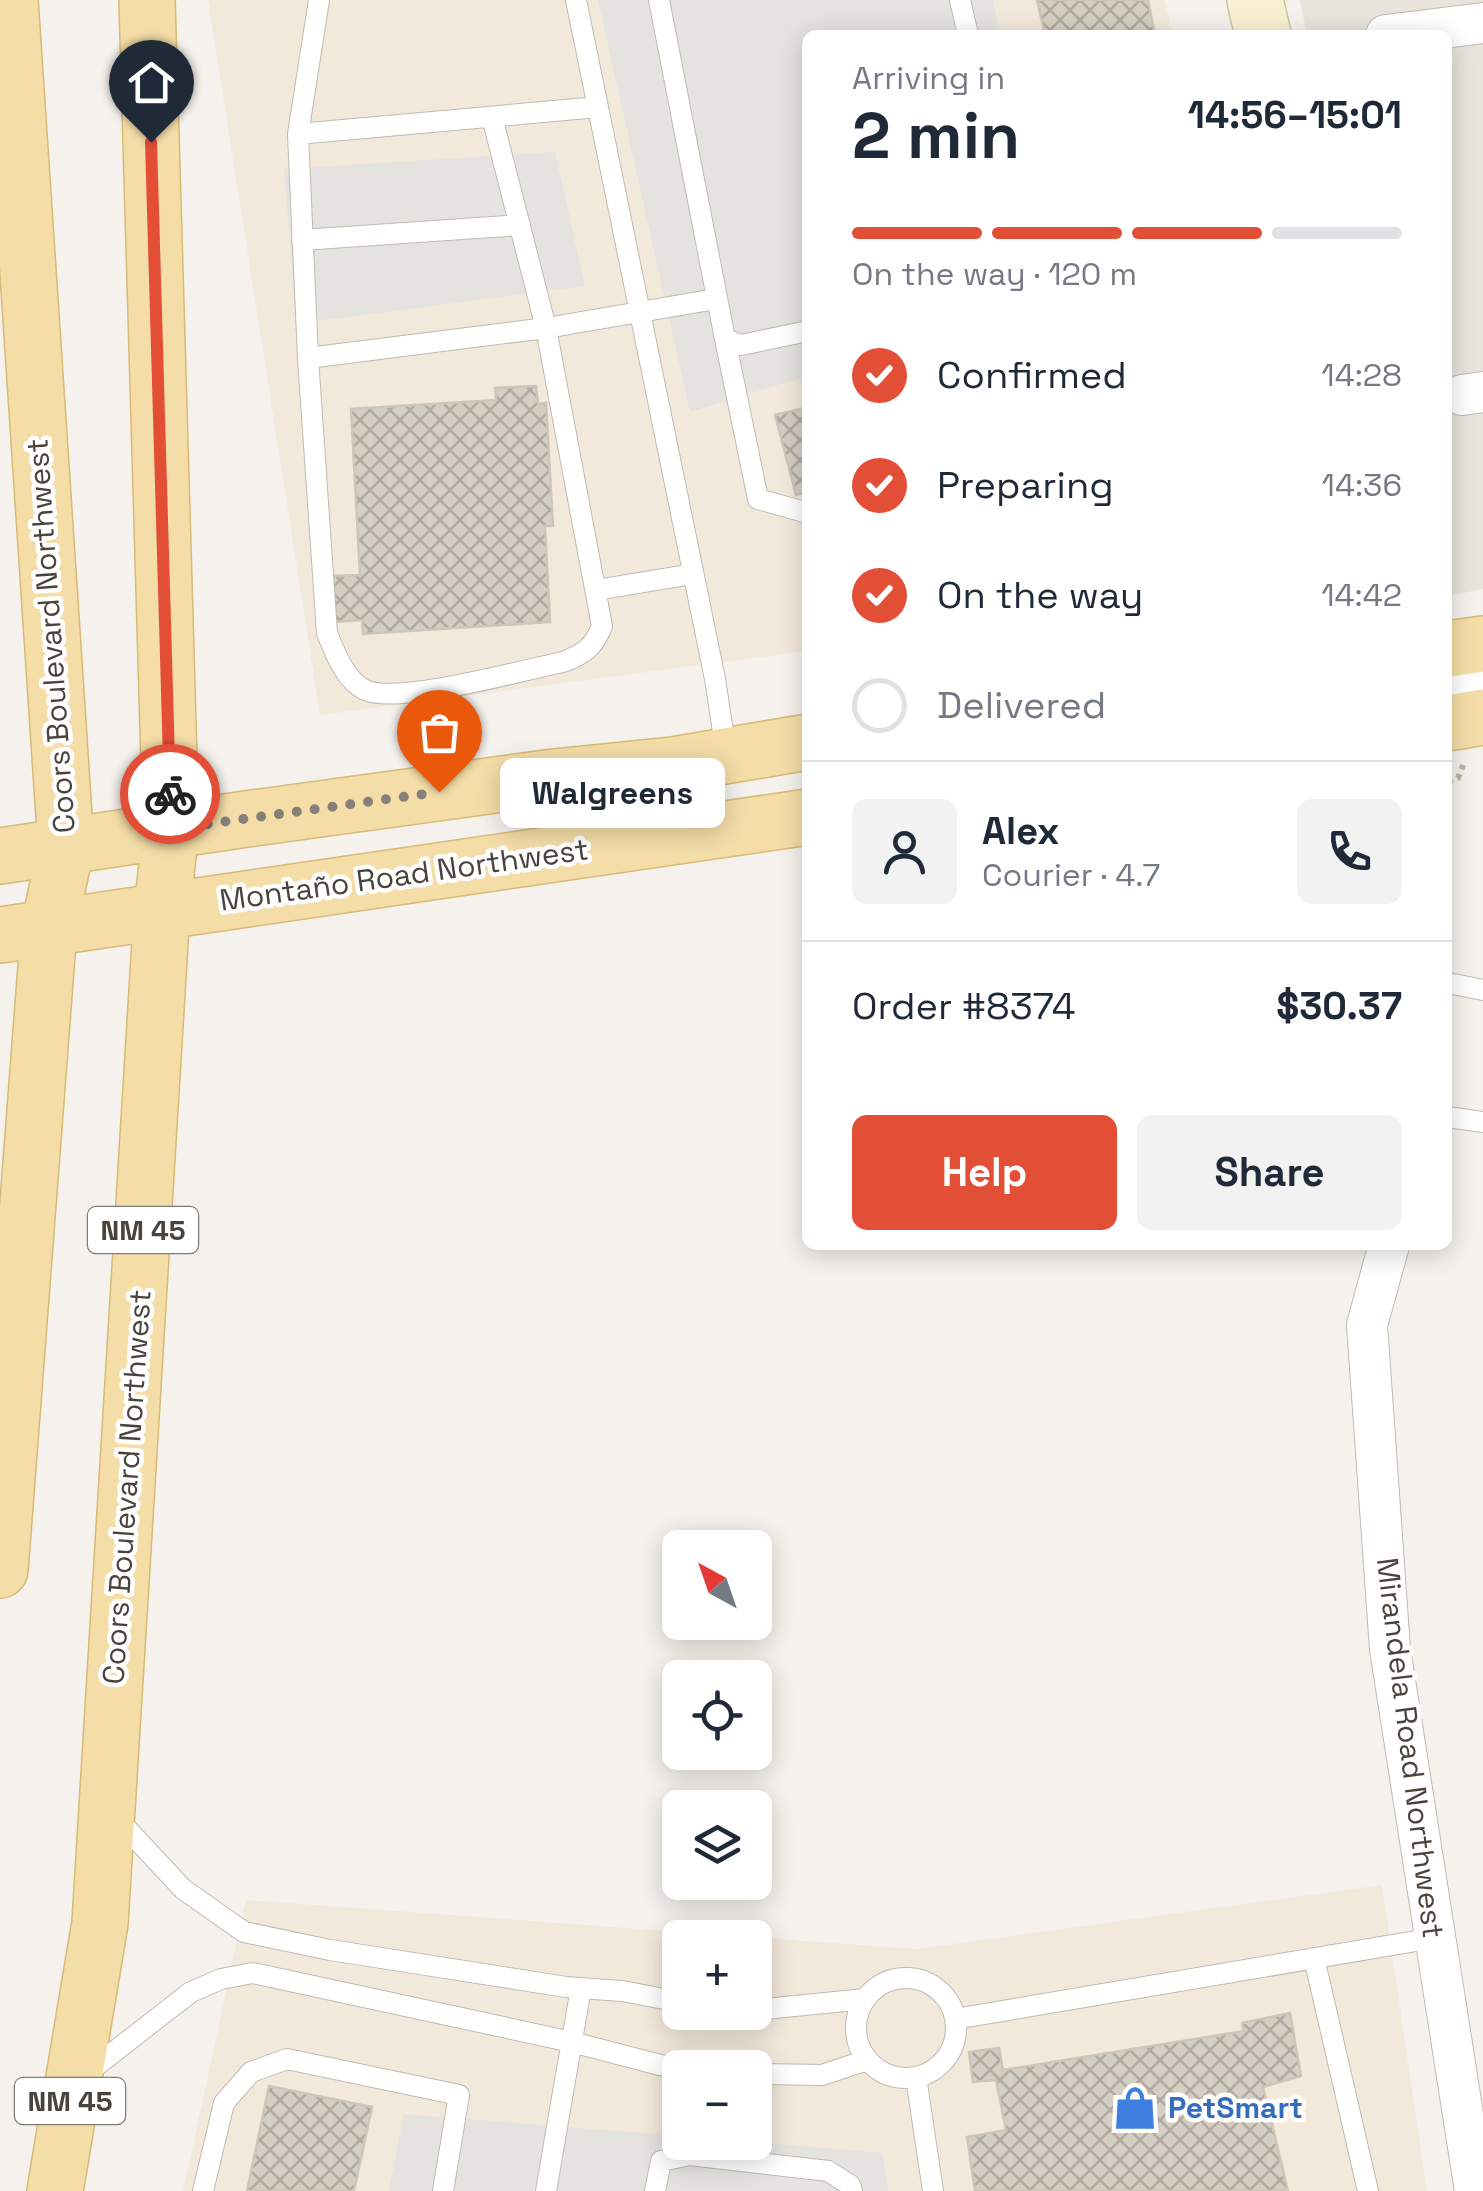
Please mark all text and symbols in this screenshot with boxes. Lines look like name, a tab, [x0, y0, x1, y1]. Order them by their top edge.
pin	[109, 40, 194, 143]
icon: home	[124, 55, 179, 110]
text: Arriving in	[852, 58, 1005, 98]
text: 14:56–15:01	[1188, 91, 1402, 139]
text: 2 min	[852, 94, 1020, 177]
text: On the way · 120 m	[852, 254, 1137, 294]
icon: check	[852, 348, 907, 403]
text: Confirmed	[937, 351, 1127, 399]
text: 14:28	[1321, 355, 1402, 395]
street label: Coors Boulevard Northwest	[17, 437, 84, 835]
icon: check	[852, 458, 907, 513]
text: Preparing	[937, 461, 1114, 509]
text: 14:36	[1322, 465, 1402, 505]
icon: check	[852, 568, 907, 623]
text: On the way	[937, 571, 1143, 619]
text: 14:42	[1321, 575, 1402, 615]
text: Delivered	[937, 681, 1106, 729]
pin	[397, 690, 482, 793]
icon: bag	[412, 705, 467, 760]
courier	[120, 744, 220, 844]
callout: Walgreens	[499, 757, 724, 827]
icon: bike	[143, 767, 198, 822]
text: Walgreens	[532, 773, 693, 813]
button: person	[852, 799, 957, 904]
button: phone	[1297, 799, 1402, 904]
text: Alex	[982, 807, 1059, 855]
street label: Montaño Road Northwest	[217, 829, 591, 920]
text: Courier · 4.7	[982, 855, 1160, 895]
text: Order #8374	[852, 982, 1076, 1030]
text: $30.37	[1276, 982, 1402, 1030]
button: Help	[852, 1115, 1117, 1230]
button: Share	[1137, 1115, 1402, 1230]
road number: NM 45	[88, 1207, 198, 1253]
street label: Coors Boulevard Northwest	[93, 1288, 160, 1686]
north arrow	[662, 1530, 772, 1640]
map controls	[662, 1530, 772, 2160]
street label: Mirandela Road Northwest	[1368, 1555, 1453, 1940]
button: locate	[662, 1660, 772, 1770]
button: layers	[662, 1790, 772, 1900]
button: +	[662, 1920, 772, 2030]
button: −	[662, 2050, 772, 2160]
road number: NM 45	[15, 2078, 125, 2124]
shop icon: PetSmart	[1111, 2084, 1159, 2132]
place label: PetSmart	[1168, 2088, 1303, 2127]

